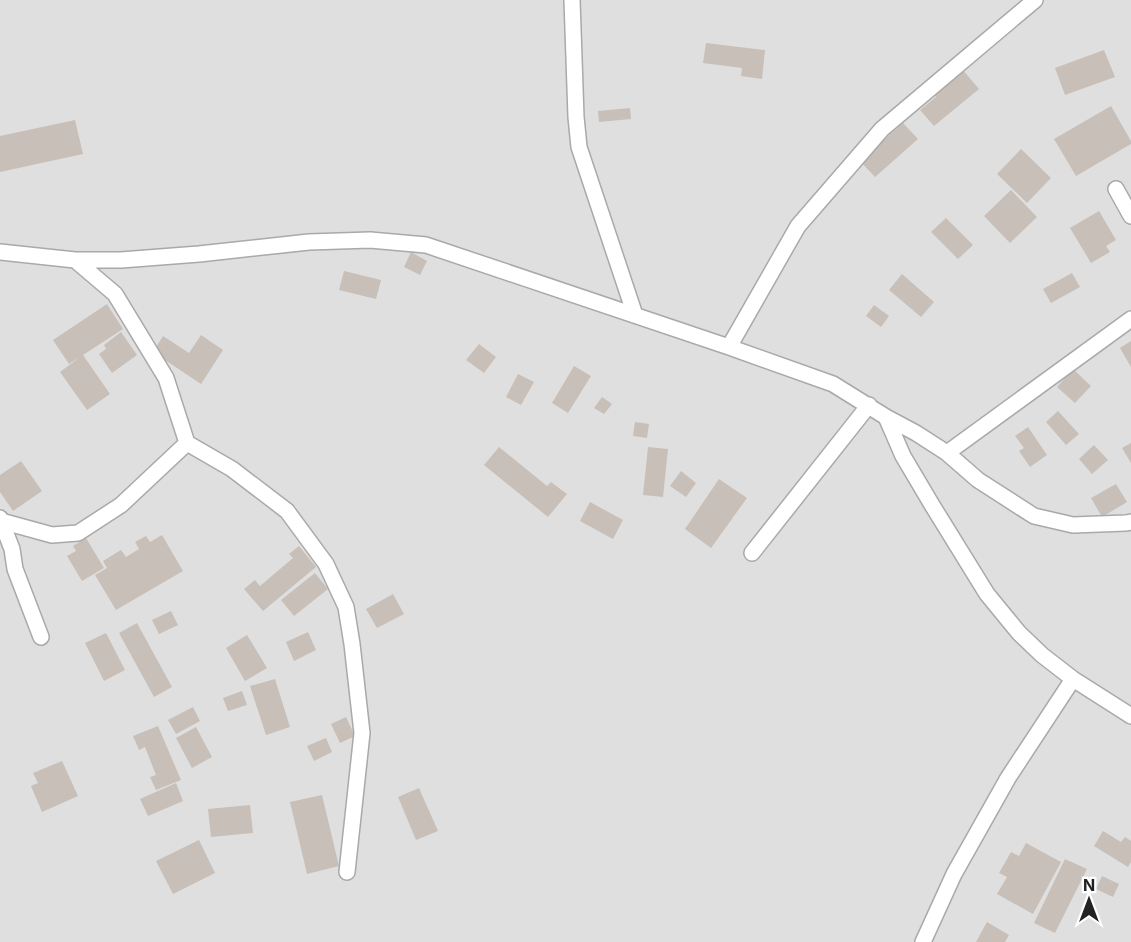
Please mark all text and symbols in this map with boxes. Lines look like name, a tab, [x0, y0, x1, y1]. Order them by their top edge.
north arrow	[1059, 870, 1119, 930]
text: N	[1083, 875, 1095, 895]

